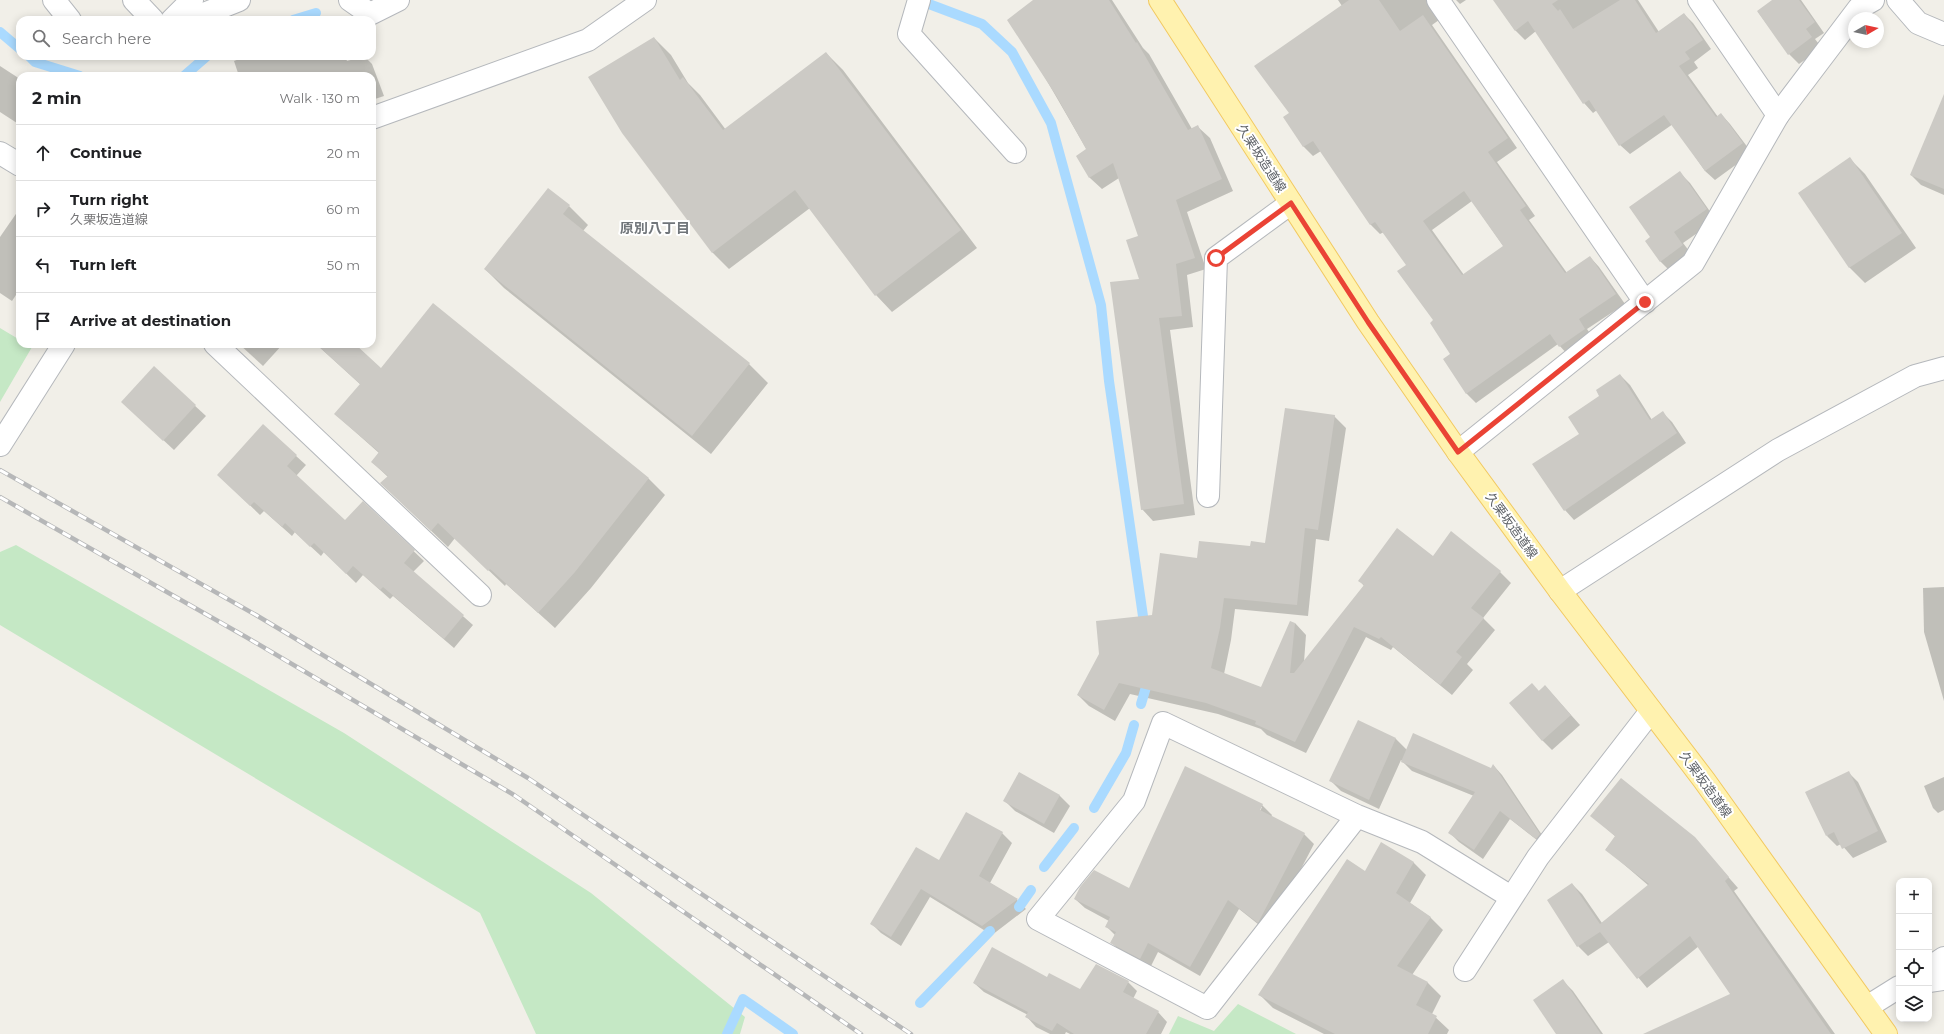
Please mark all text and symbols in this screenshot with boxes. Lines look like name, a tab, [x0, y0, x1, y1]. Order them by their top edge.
north arrow	[1848, 12, 1884, 48]
search box	[16, 16, 376, 60]
icon: search	[30, 27, 52, 49]
text: Search here	[62, 29, 151, 48]
text: 2 min	[32, 88, 82, 108]
text: Walk · 130 m	[279, 90, 360, 106]
street label: 久栗坂造道線	[1234, 121, 1290, 195]
icon: ahead	[32, 142, 54, 164]
text: Continue	[70, 143, 142, 162]
text: 20 m	[327, 145, 360, 161]
text: Turn right	[70, 190, 149, 209]
icon: right	[32, 198, 54, 220]
text: 60 m	[326, 201, 360, 217]
text: 久栗坂造道線	[70, 211, 148, 227]
district label: 原別八丁目	[620, 219, 690, 237]
route start	[1207, 249, 1225, 267]
icon: left	[32, 254, 54, 276]
text: Turn left	[70, 255, 137, 274]
text: 50 m	[327, 257, 360, 273]
route end	[1636, 293, 1654, 311]
icon: arrive	[32, 310, 54, 332]
text: Arrive at destination	[70, 311, 231, 330]
street label: 久栗坂造道線	[1483, 489, 1541, 561]
street label: 久栗坂造道線	[1677, 748, 1735, 820]
map controls	[1896, 878, 1932, 1022]
button: +	[1896, 878, 1932, 914]
button: −	[1896, 914, 1932, 950]
button: locate	[1896, 950, 1932, 986]
button: layers	[1896, 986, 1932, 1022]

